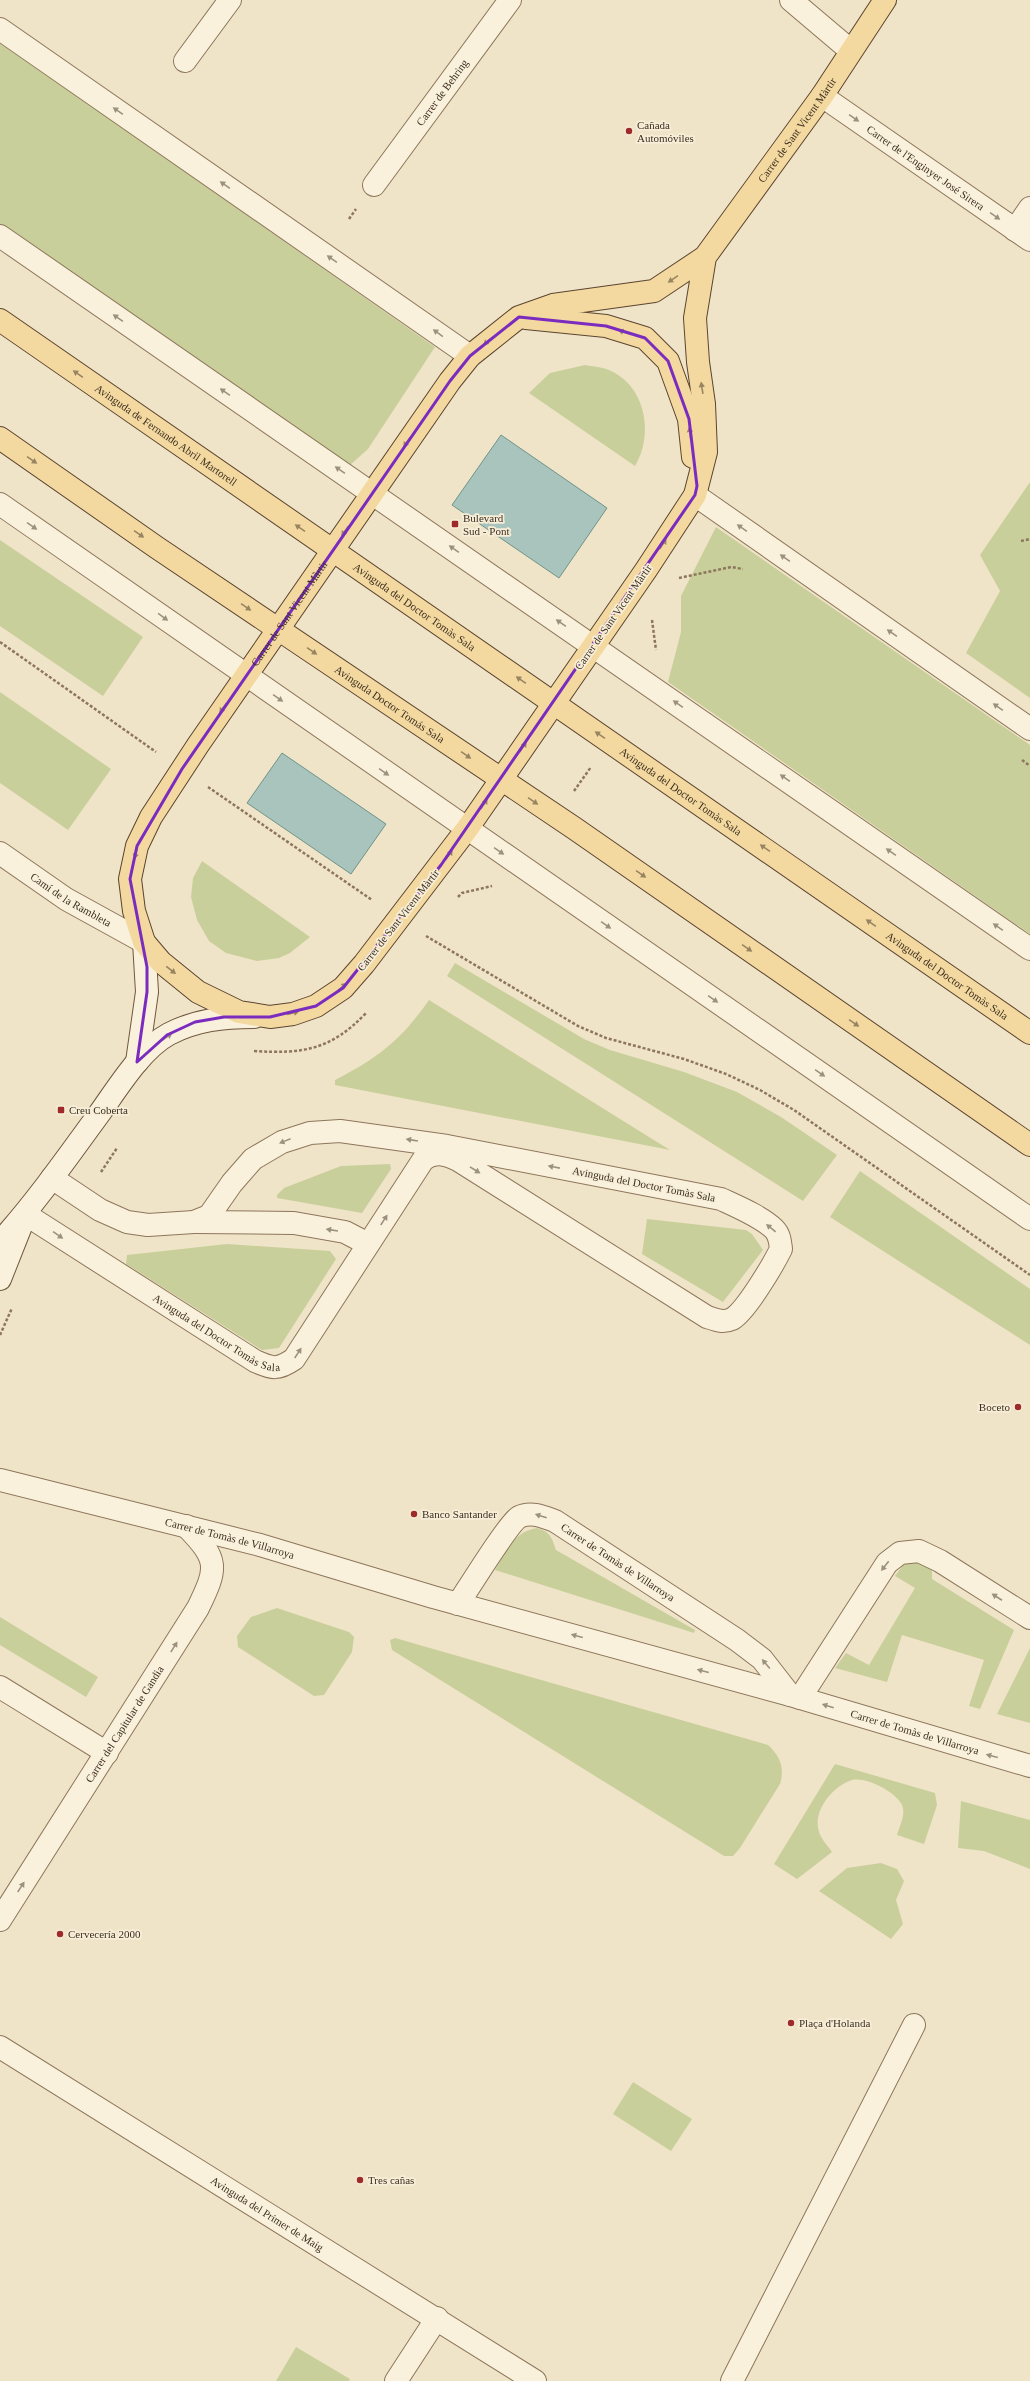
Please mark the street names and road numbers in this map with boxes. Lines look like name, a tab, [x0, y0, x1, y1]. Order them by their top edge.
street label: Carrer de Behring	[414, 56, 471, 128]
street label: Carrer de Sant Vicent Màrtir	[755, 75, 839, 185]
street label: Carrer de l'Enginyer José Sirera	[865, 123, 987, 213]
street label: Avinguda de Fernando Abril Martorell	[93, 382, 239, 488]
street label: Carrer de Sant Vicent Màrtir	[249, 558, 330, 668]
street label: Avinguda del Doctor Tomàs Sala	[351, 560, 478, 653]
street label: Carrer de Sant Vicent Màrtir	[572, 562, 654, 672]
street label: Avinguda Doctor Tomás Sala	[333, 663, 447, 745]
street label: Avinguda del Doctor Tomàs Sala	[618, 745, 744, 838]
street label: Carrer de Sant Vicent Màrtir	[355, 867, 442, 973]
street label: Camí de la Rambleta	[28, 870, 114, 929]
street label: Avinguda del Doctor Tomàs Sala	[884, 929, 1011, 1022]
street label: Avinguda del Doctor Tomàs Sala	[571, 1164, 717, 1204]
street label: Avinguda del Doctor Tomàs Sala	[151, 1291, 281, 1373]
street label: Carrer de Tomàs de Villarroya	[164, 1515, 296, 1561]
street label: Carrer de Tomàs de Villarroya	[559, 1521, 677, 1604]
street label: Carrer del Capitular de Gandia	[83, 1663, 166, 1785]
street label: Carrer de Tomàs de Villarroya	[849, 1707, 981, 1757]
street label: Avinguda del Primer de Maig	[209, 2174, 326, 2254]

